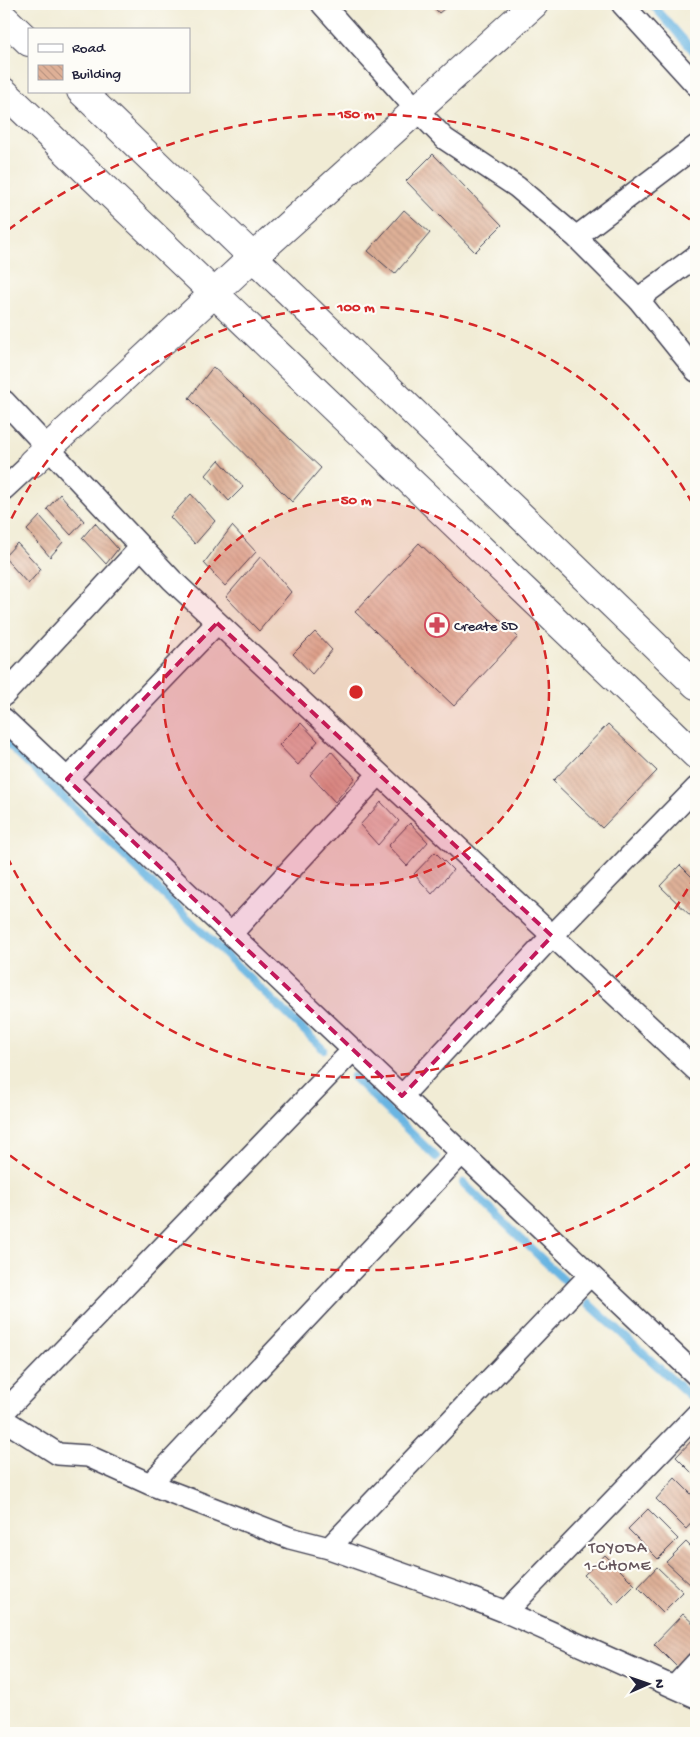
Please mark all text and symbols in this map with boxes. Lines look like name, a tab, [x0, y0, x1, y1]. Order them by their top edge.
legend	[28, 28, 190, 92]
text: Road	[72, 40, 106, 58]
text: Building	[71, 66, 121, 84]
text: 150 m	[337, 106, 375, 124]
text: 100 m	[336, 299, 375, 317]
text: 50 m	[341, 492, 372, 510]
pharmacy icon: Create SD	[424, 612, 450, 638]
place label: Create SD	[454, 618, 518, 636]
centre of rings	[347, 683, 365, 701]
district label: TOYODA 1-CHOME	[584, 1540, 652, 1577]
north arrow	[622, 1660, 672, 1710]
text: N	[650, 1679, 667, 1688]

